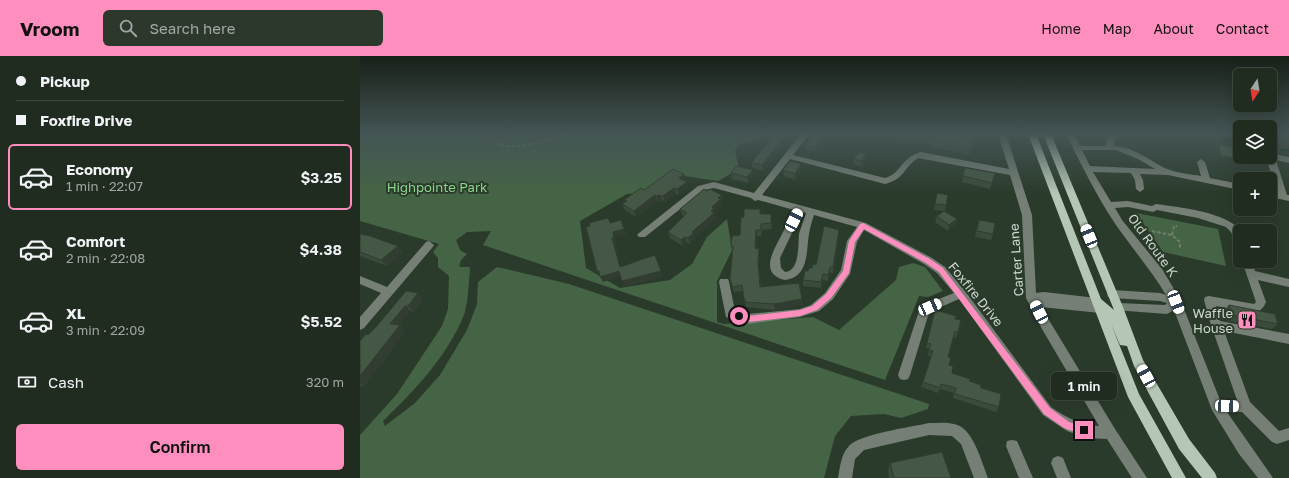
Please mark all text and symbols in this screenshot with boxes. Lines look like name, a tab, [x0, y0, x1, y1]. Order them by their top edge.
search box	[103, 10, 383, 46]
text: Vroom	[20, 17, 79, 40]
icon: search	[117, 17, 139, 39]
text: Search here	[149, 19, 235, 37]
text: Home	[1041, 20, 1081, 37]
text: Map	[1103, 20, 1131, 37]
text: About	[1153, 20, 1194, 37]
text: Contact	[1216, 20, 1269, 37]
north arrow	[1233, 68, 1277, 112]
map controls	[1233, 68, 1277, 268]
text: Pickup	[40, 72, 90, 90]
text: Foxfire Drive	[40, 111, 132, 129]
button: layers	[1233, 120, 1277, 164]
icon: car	[18, 159, 54, 195]
text: Economy	[66, 160, 133, 178]
text: $3.25	[300, 168, 342, 186]
button: +	[1233, 172, 1277, 216]
text: 1 min · 22:07	[66, 178, 143, 194]
park label: Highpointe Park	[387, 179, 488, 195]
car	[783, 207, 805, 233]
street label: Old Route K	[1125, 210, 1181, 280]
street label: Carter Lane	[1005, 223, 1027, 297]
car	[1079, 223, 1099, 249]
button: −	[1233, 224, 1277, 268]
icon: car	[18, 231, 54, 267]
text: Comfort	[66, 232, 125, 250]
text: $4.38	[300, 240, 342, 258]
text: 2 min · 22:08	[66, 250, 145, 266]
street label: Foxfire Drive	[945, 258, 1007, 330]
car	[1166, 289, 1186, 315]
car	[917, 297, 943, 317]
car	[1028, 299, 1050, 325]
icon: car	[18, 303, 54, 339]
text: XL	[66, 304, 85, 322]
place label: Waffle House	[1193, 305, 1233, 336]
route start	[730, 307, 748, 325]
restaurant icon: Waffle House	[1236, 309, 1258, 331]
text: $5.52	[301, 312, 342, 330]
text: 3 min · 22:09	[66, 322, 145, 338]
car	[1135, 363, 1157, 389]
icon: cash	[16, 371, 38, 393]
callout: 1 min	[1051, 372, 1117, 400]
text: Cash	[48, 373, 84, 391]
text: 320 m	[306, 374, 344, 390]
text: 1 min	[1068, 378, 1100, 394]
car	[1215, 400, 1239, 412]
route end	[1075, 421, 1093, 439]
button: Confirm	[16, 424, 344, 470]

